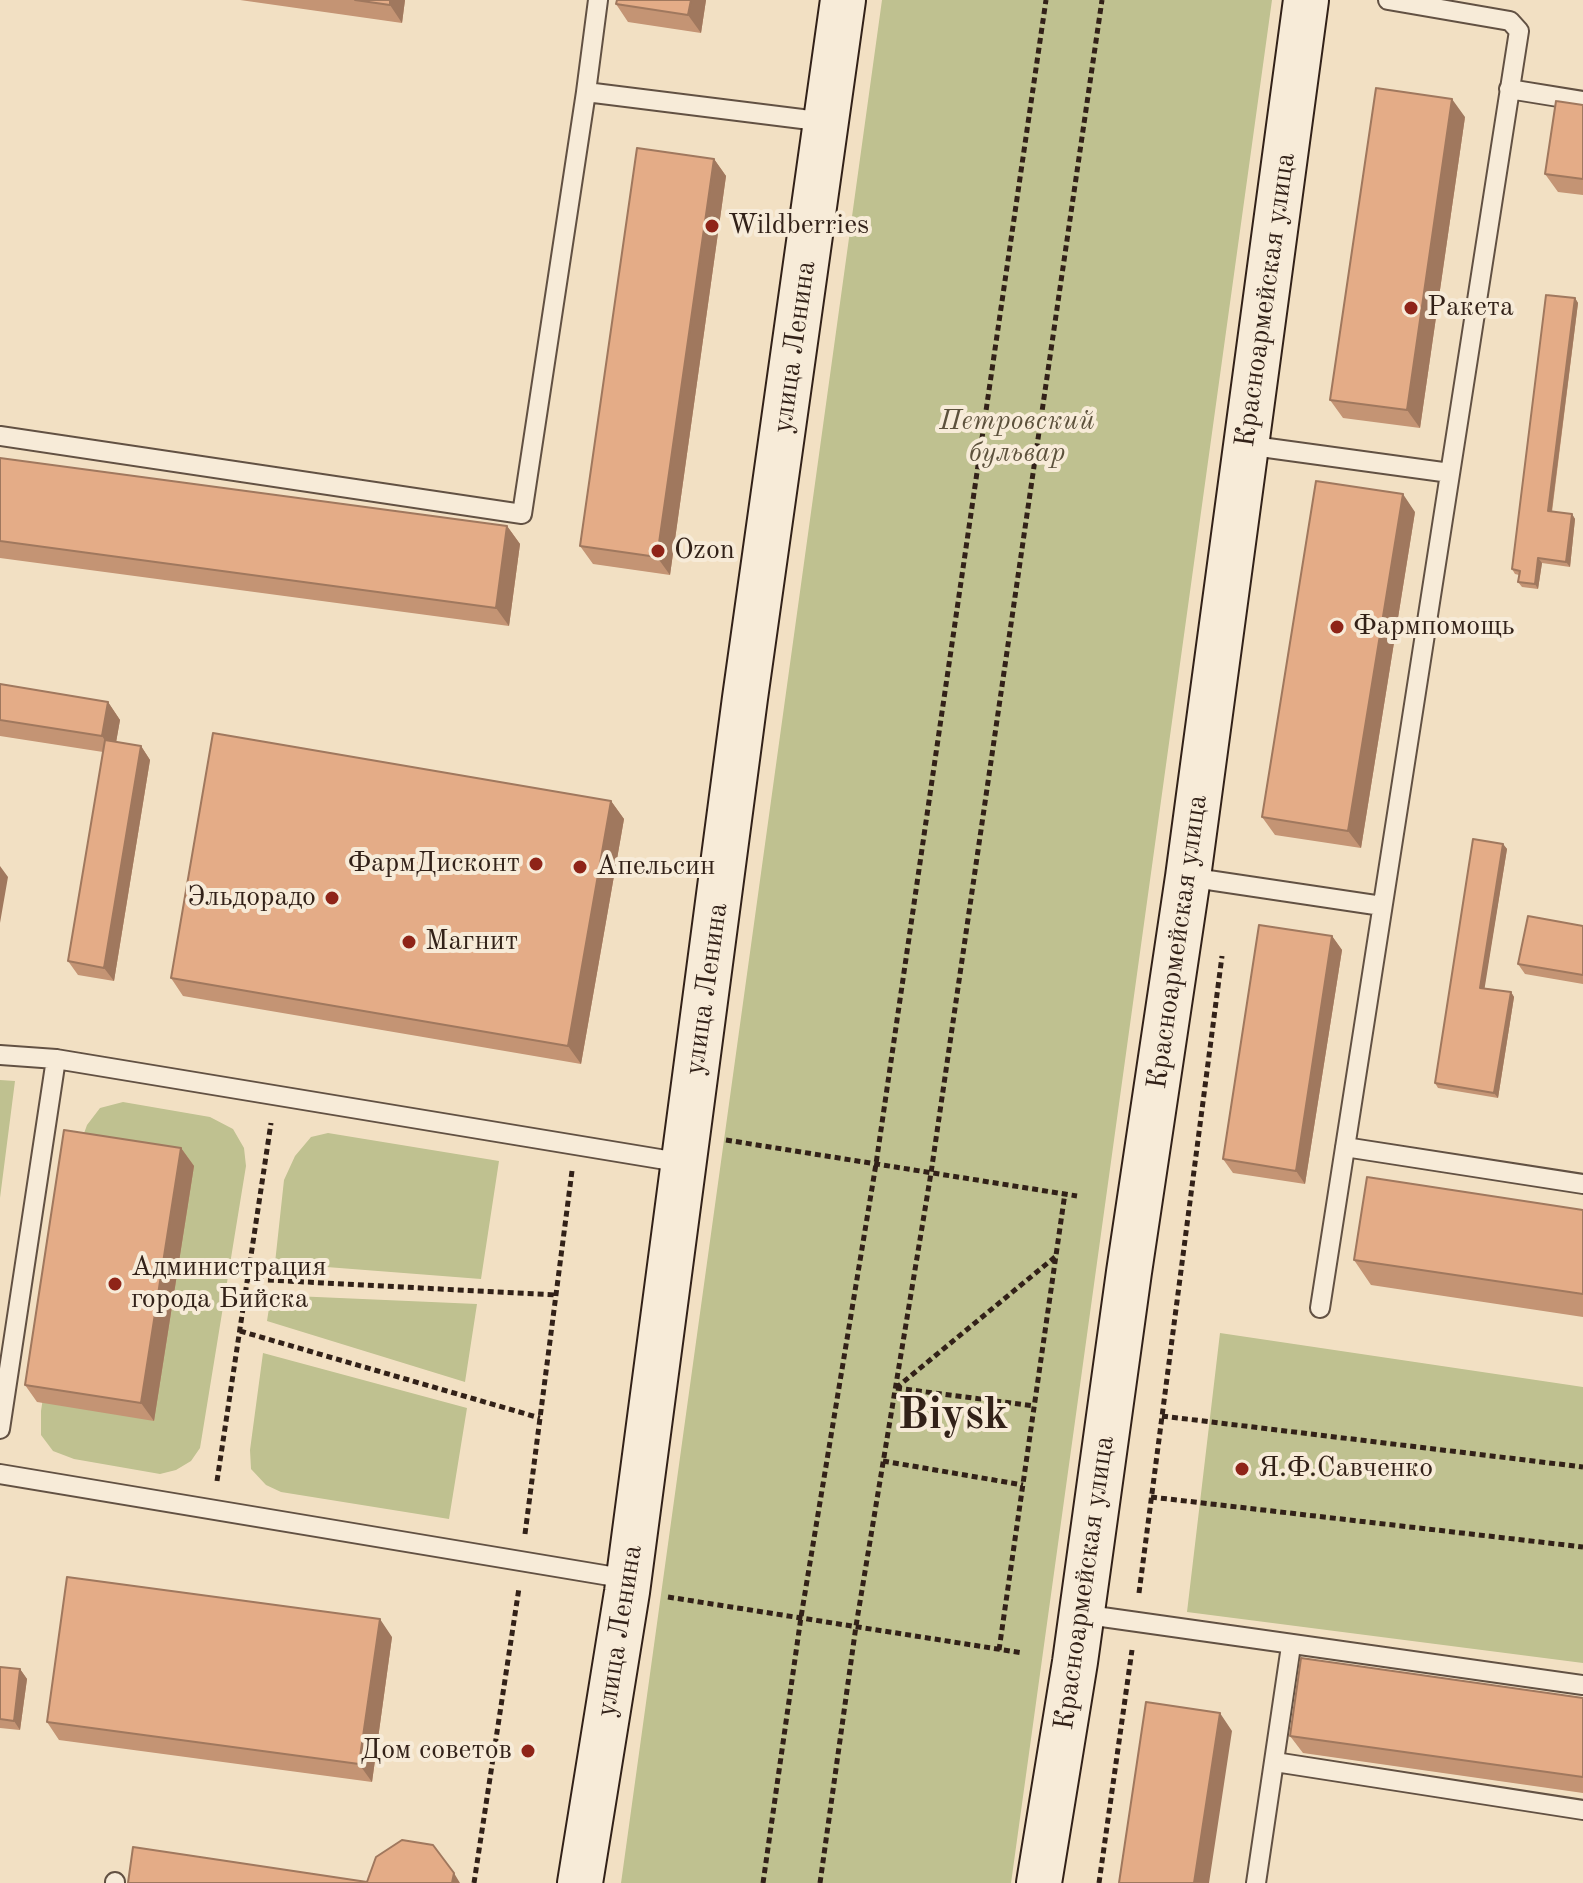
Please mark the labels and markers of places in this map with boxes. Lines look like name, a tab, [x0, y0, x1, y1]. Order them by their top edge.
place label: Wildberries	[728, 209, 869, 243]
marker: Wildberries	[703, 217, 721, 235]
place label: Ракета	[1427, 291, 1514, 325]
marker: Ракета	[1402, 299, 1420, 317]
place label: Ozon	[674, 534, 735, 568]
marker: Ozon	[649, 542, 667, 560]
place label: Фармпомощь	[1353, 610, 1515, 644]
marker: Фармпомощь	[1328, 618, 1346, 636]
place label: ФармДисконт	[348, 847, 520, 881]
place label: Апельсин	[596, 850, 715, 884]
marker: ФармДисконт	[527, 855, 545, 873]
marker: Апельсин	[571, 858, 589, 876]
place label: Эльдорадо	[187, 881, 316, 915]
marker: Эльдорадо	[323, 889, 341, 907]
place label: Магнит	[425, 925, 518, 959]
marker: Магнит	[400, 933, 418, 951]
place label: Администрация города Бийска	[131, 1251, 326, 1317]
marker: Администрация города Бийска	[106, 1275, 124, 1293]
place label: Я.Ф.Савченко	[1258, 1452, 1433, 1486]
marker: Я.Ф.Савченко	[1233, 1460, 1251, 1478]
place label: Дом советов	[360, 1734, 512, 1768]
marker: Дом советов	[519, 1742, 537, 1760]

